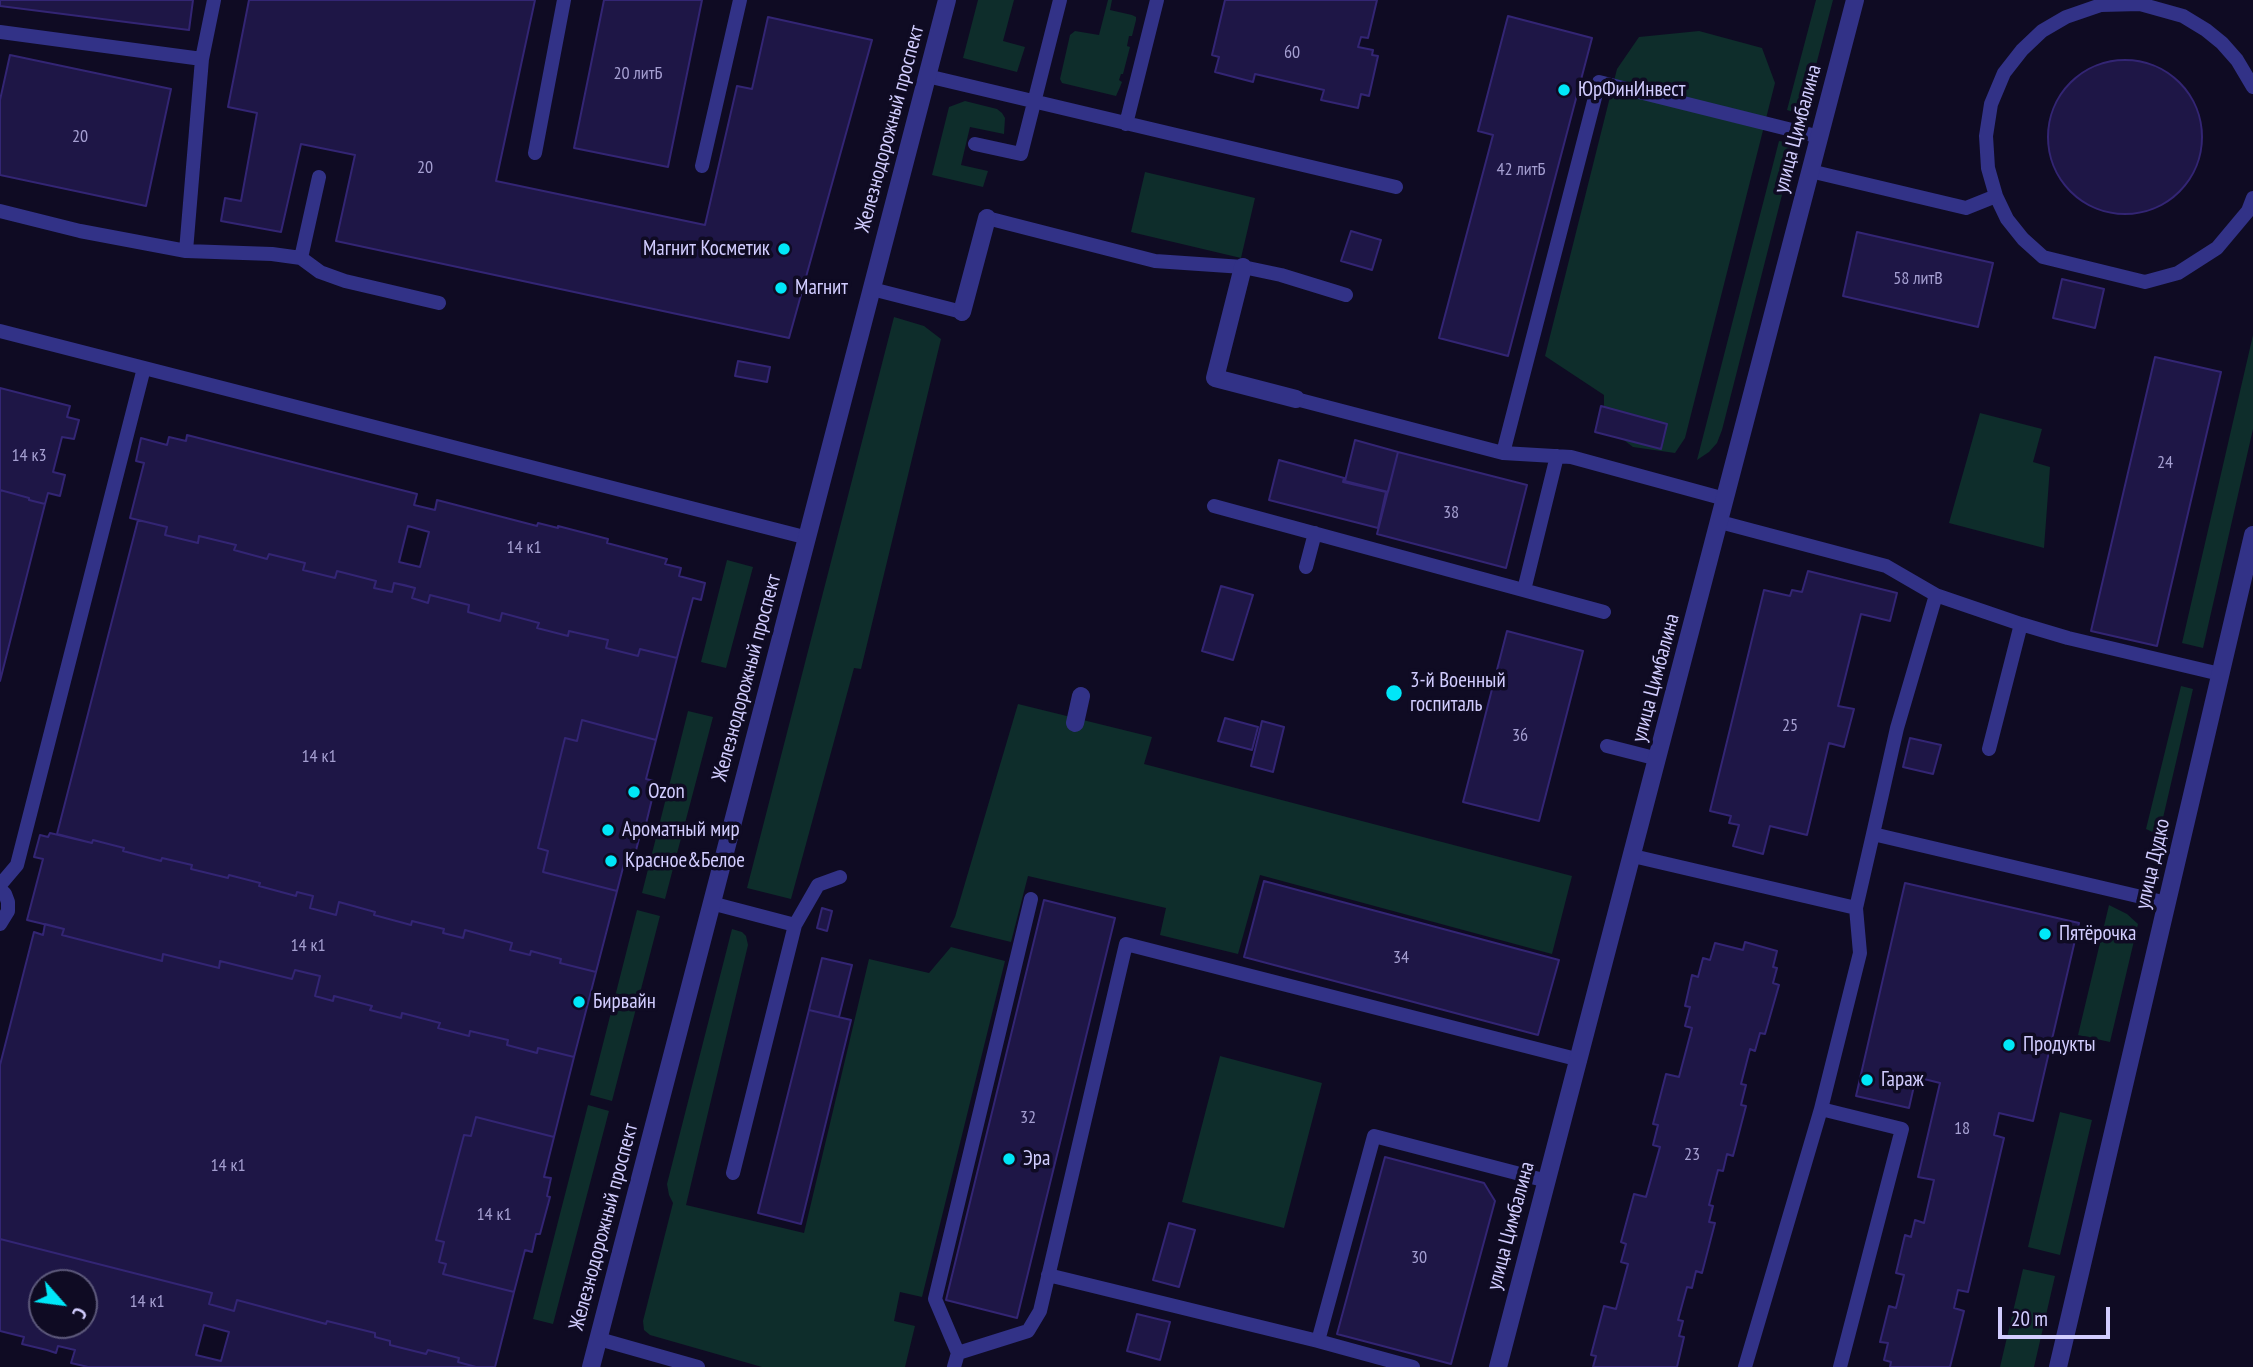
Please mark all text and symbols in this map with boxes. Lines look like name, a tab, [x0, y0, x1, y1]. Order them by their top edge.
street label: Железнодорожный проспект	[850, 23, 930, 235]
house number: 60	[1284, 42, 1300, 64]
street label: улица Цимбалина	[1769, 62, 1827, 196]
house number: 20 литБ	[613, 63, 663, 85]
place label: ЮрФинИнвест	[1578, 77, 1685, 103]
marker: ЮрФинИнвест	[1556, 82, 1572, 98]
house number: 20	[72, 126, 88, 148]
house number: 20	[417, 157, 433, 179]
house number: 42 литБ	[1496, 159, 1546, 181]
place label: Магнит Косметик	[643, 236, 770, 262]
marker: Магнит Косметик	[776, 241, 792, 257]
house number: 58 литВ	[1893, 268, 1943, 290]
place label: Магнит	[795, 275, 848, 301]
marker: Магнит	[773, 280, 789, 296]
house number: 14 к3	[11, 445, 47, 467]
house number: 24	[2157, 452, 2173, 474]
house number: 38	[1443, 502, 1459, 524]
house number: 14 к1	[506, 537, 542, 559]
street label: Железнодорожный проспект	[707, 572, 787, 784]
street label: улица Цимбалина	[1627, 611, 1685, 745]
place label: 3-й Военный госпиталь	[1410, 668, 1506, 718]
marker: 3-й Военный госпиталь	[1384, 683, 1404, 703]
house number: 25	[1782, 715, 1798, 737]
house number: 36	[1512, 725, 1528, 747]
house number: 14 к1	[301, 746, 337, 768]
place label: Ozon	[648, 779, 685, 805]
marker: Ozon	[626, 784, 642, 800]
street label: улица Дудко	[2130, 816, 2176, 912]
place label: Ароматный мир	[622, 817, 740, 843]
marker: Ароматный мир	[600, 822, 616, 838]
place label: Красное&Белое	[625, 848, 745, 874]
marker: Красное&Белое	[603, 853, 619, 869]
place label: Пятёрочка	[2059, 921, 2136, 947]
marker: Пятёрочка	[2037, 926, 2053, 942]
house number: 14 к1	[290, 935, 326, 957]
house number: 34	[1393, 947, 1409, 969]
place label: Бирвайн	[593, 989, 656, 1015]
marker: Бирвайн	[571, 994, 587, 1010]
place label: Продукты	[2023, 1032, 2096, 1058]
marker: Продукты	[2001, 1037, 2017, 1053]
place label: Гараж	[1881, 1067, 1924, 1093]
marker: Гараж	[1859, 1072, 1875, 1088]
house number: 32	[1020, 1107, 1036, 1129]
house number: 18	[1954, 1118, 1970, 1140]
street label: Железнодорожный проспект	[564, 1121, 644, 1333]
house number: 23	[1684, 1144, 1700, 1166]
place label: Эра	[1023, 1146, 1050, 1172]
marker: Эра	[1001, 1151, 1017, 1167]
house number: 14 к1	[210, 1155, 246, 1177]
street label: улица Цимбалина	[1482, 1159, 1540, 1293]
house number: 14 к1	[476, 1204, 512, 1226]
house number: 30	[1411, 1247, 1427, 1269]
north arrow	[28, 1269, 98, 1339]
house number: 14 к1	[129, 1291, 165, 1313]
scale bar	[2001, 1294, 2113, 1338]
text: С	[67, 1303, 92, 1322]
text: 20 m	[2011, 1305, 2048, 1332]

